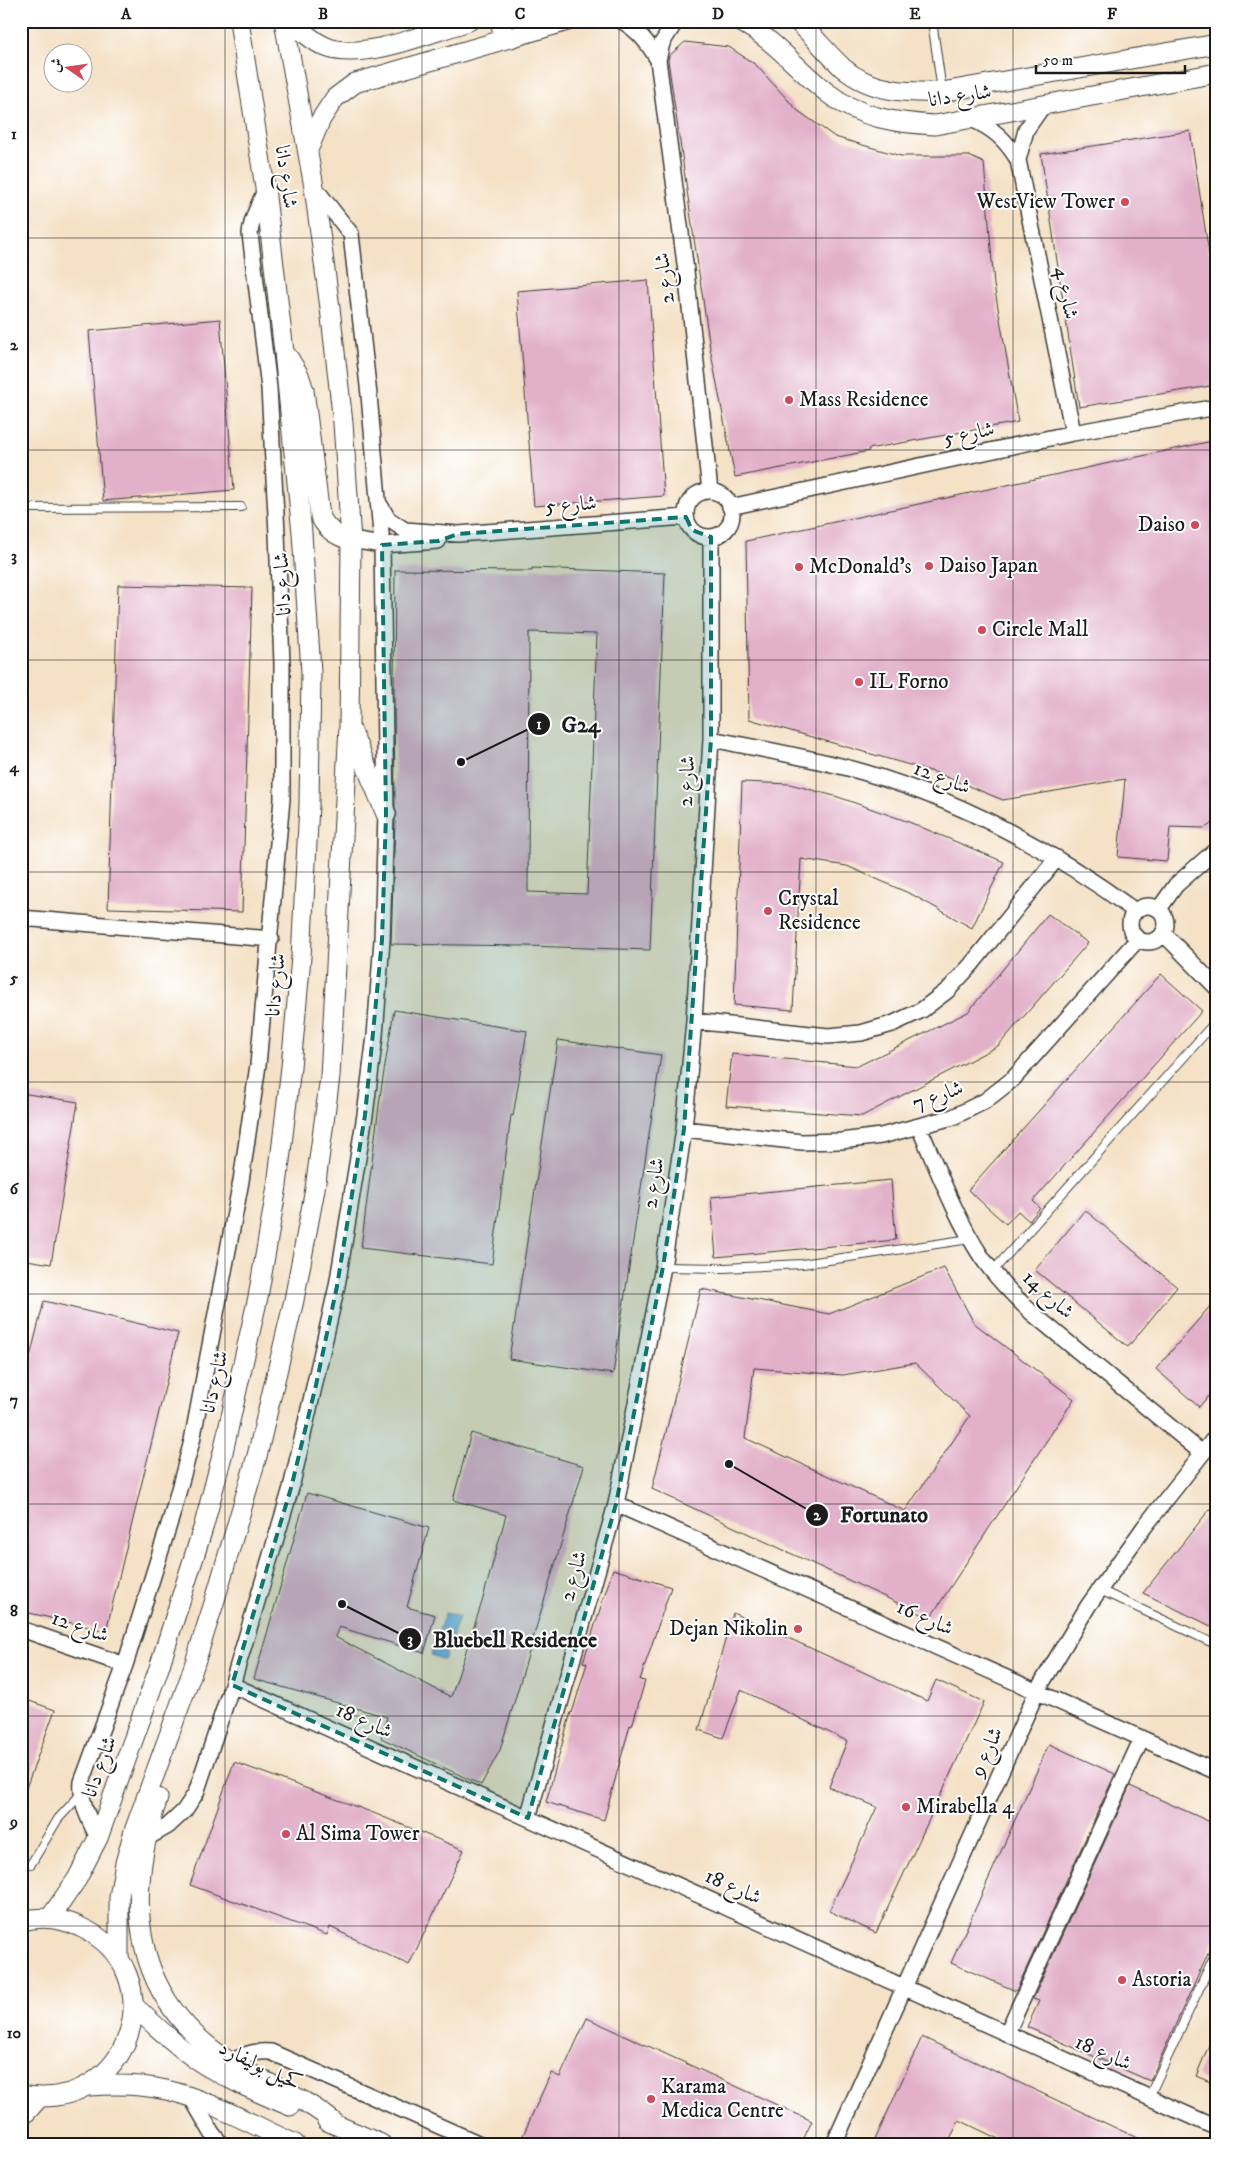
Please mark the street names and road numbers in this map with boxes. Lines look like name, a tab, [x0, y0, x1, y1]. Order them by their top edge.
street label: شارع دانا	[927, 79, 994, 117]
street label: شارع دانا	[265, 144, 303, 211]
street label: شارع 2	[649, 250, 685, 305]
street label: شارع 4	[1044, 264, 1084, 322]
street label: شارع 5	[941, 416, 998, 456]
street label: شارع 5	[544, 490, 598, 524]
street label: شارع دانا	[268, 551, 302, 617]
street label: شارع 2	[673, 755, 705, 808]
street label: شارع 12	[908, 755, 974, 804]
street label: شارع دانا	[260, 952, 296, 1018]
street label: شارع 7	[909, 1075, 968, 1121]
street label: شارع 2	[637, 1156, 675, 1211]
street label: شارع 14	[1014, 1265, 1079, 1328]
street label: شارع دانا	[195, 1348, 239, 1417]
street label: شارع 2	[554, 1548, 597, 1605]
street label: شارع 16	[891, 1594, 957, 1646]
street label: شارع 12	[47, 1605, 112, 1653]
street label: شارع 18	[330, 1697, 396, 1749]
street label: شارع 9	[964, 1723, 1013, 1783]
street label: شارع دانا	[77, 1733, 127, 1803]
street label: شارع 18	[699, 1863, 765, 1915]
street label: شارع 18	[1069, 2029, 1135, 2081]
street label: كحيل بوليفارد	[214, 2035, 306, 2098]

